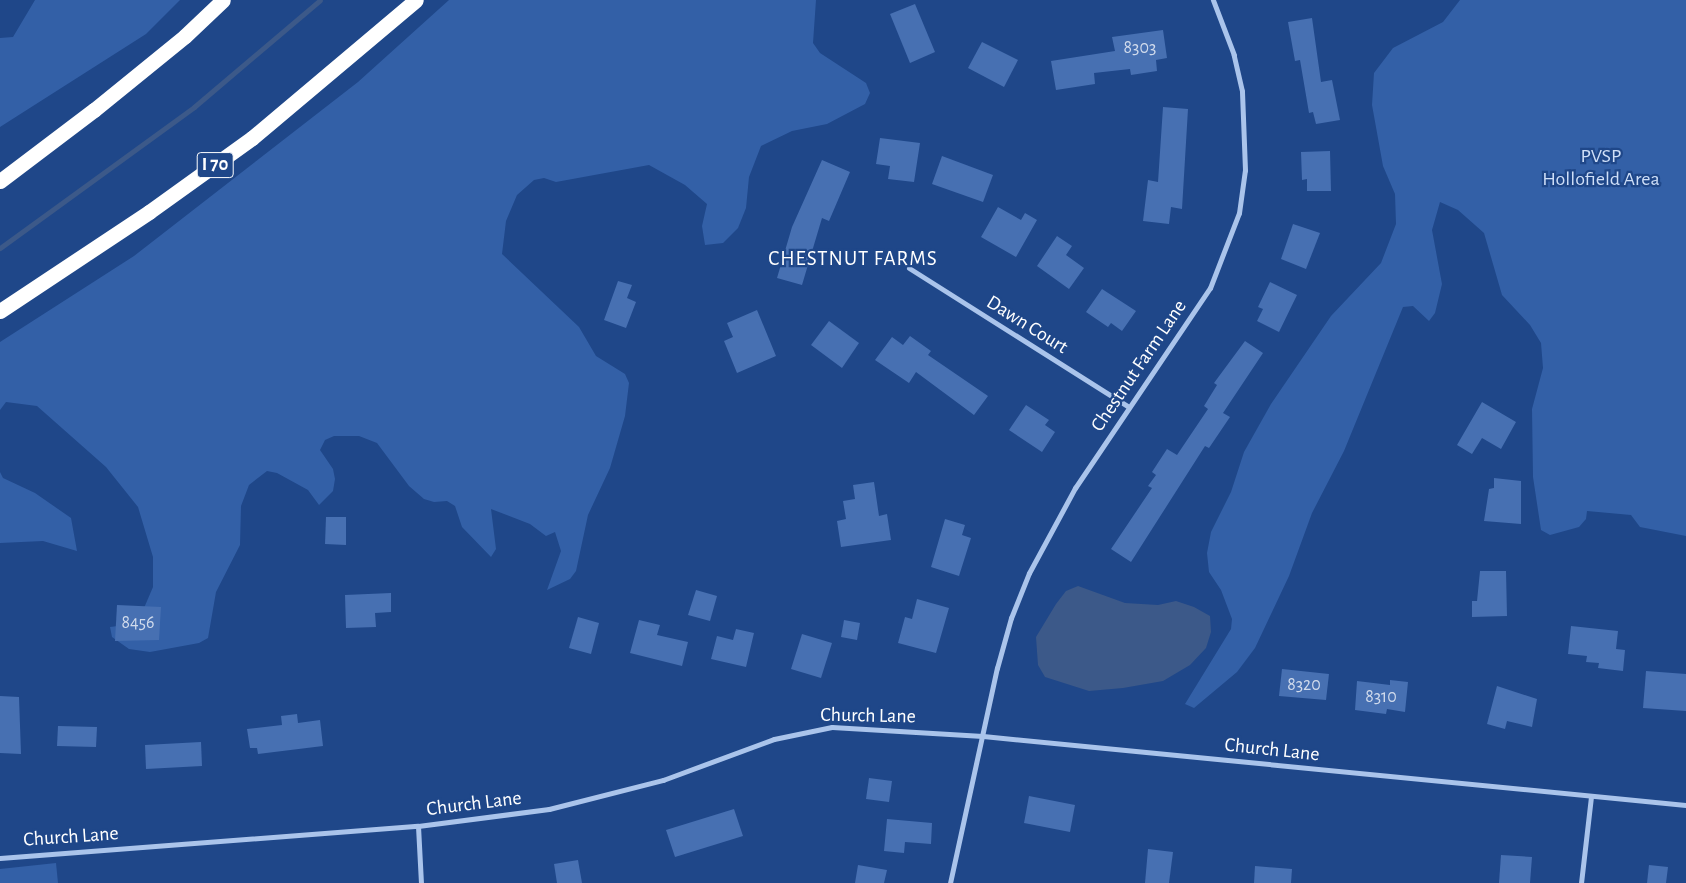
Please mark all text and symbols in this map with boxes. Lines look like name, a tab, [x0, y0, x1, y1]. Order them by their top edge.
house number: 8303	[1124, 37, 1156, 59]
park label: PVSP Hollofield Area	[1542, 145, 1660, 192]
road number: I 70	[196, 148, 234, 182]
district label: CHESTNUT FARMS	[767, 246, 939, 272]
street label: Dawn Court	[982, 291, 1072, 359]
street label: Chestnut Farm Lane	[1086, 296, 1192, 436]
house number: 8456	[121, 612, 155, 634]
house number: 8320	[1287, 674, 1321, 696]
house number: 8310	[1365, 686, 1397, 708]
street label: Church Lane	[820, 703, 916, 729]
street label: Church Lane	[1223, 733, 1321, 767]
street label: Church Lane	[425, 786, 523, 822]
street label: Church Lane	[23, 822, 119, 852]

